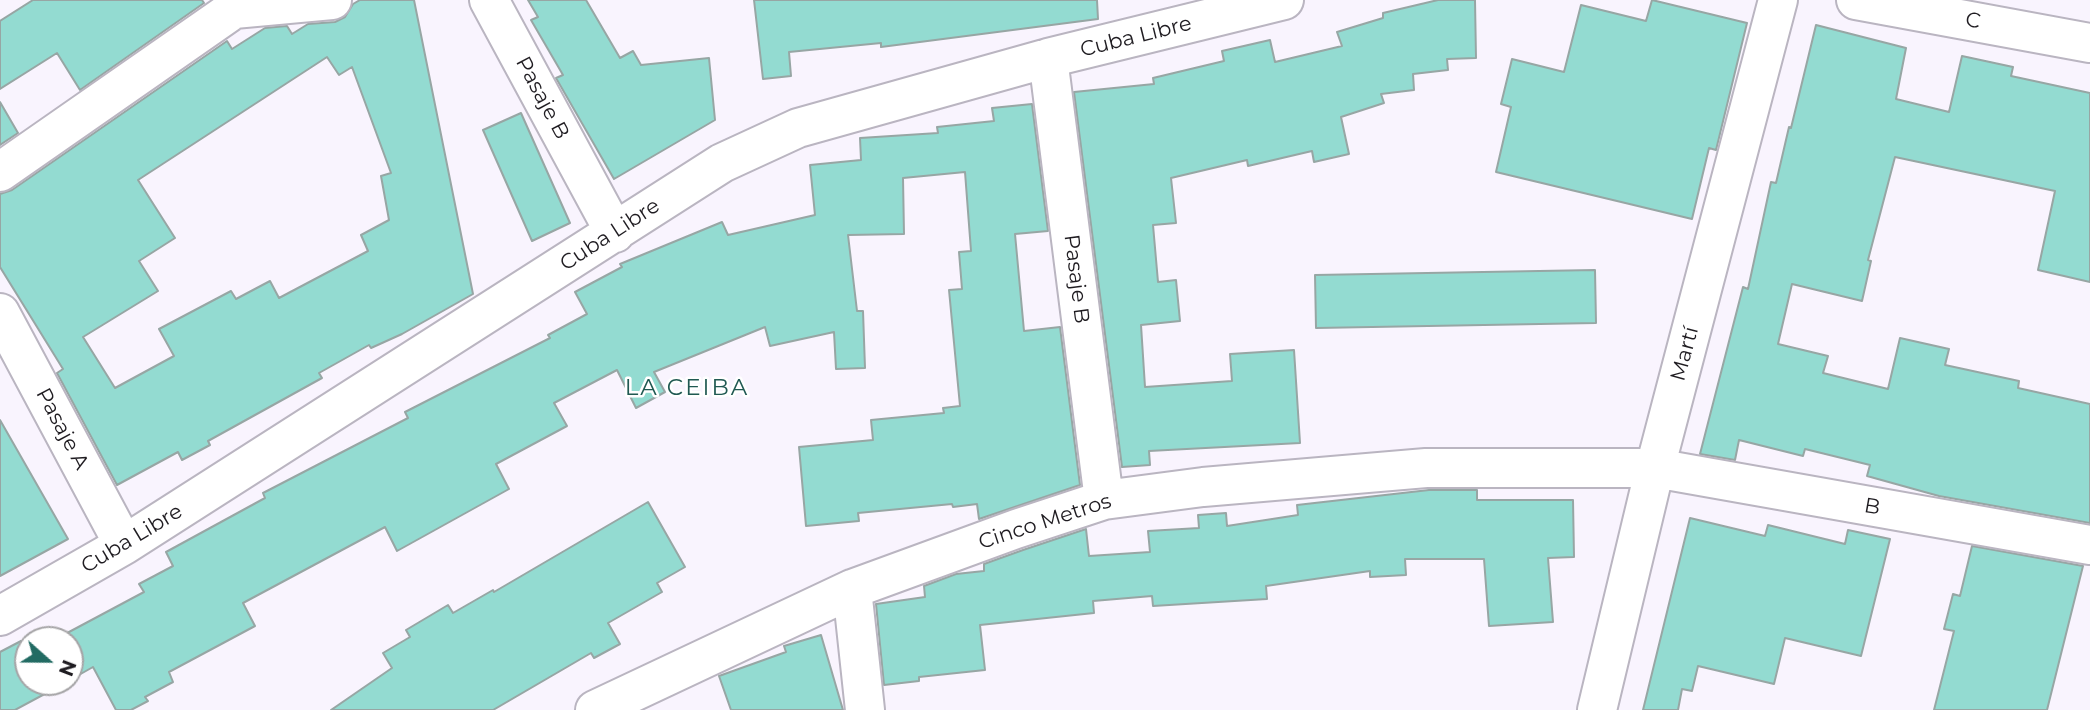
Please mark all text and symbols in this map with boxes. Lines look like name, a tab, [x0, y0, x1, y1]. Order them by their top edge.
street label: C	[1963, 7, 1983, 35]
street label: Cuba Libre	[1078, 11, 1194, 63]
street label: Pasaje B	[510, 53, 574, 143]
street label: Cuba Libre	[555, 193, 665, 277]
street label: Pasaje B	[1058, 233, 1094, 325]
street label: Martí	[1666, 324, 1704, 384]
district label: LA CEIBA	[626, 374, 748, 402]
street label: Pasaje A	[30, 384, 94, 474]
street label: Cinco Metros	[976, 489, 1114, 555]
street label: B	[1862, 493, 1882, 521]
street label: Cuba Libre	[77, 499, 187, 579]
north arrow	[14, 626, 84, 696]
text: N	[54, 657, 81, 679]

